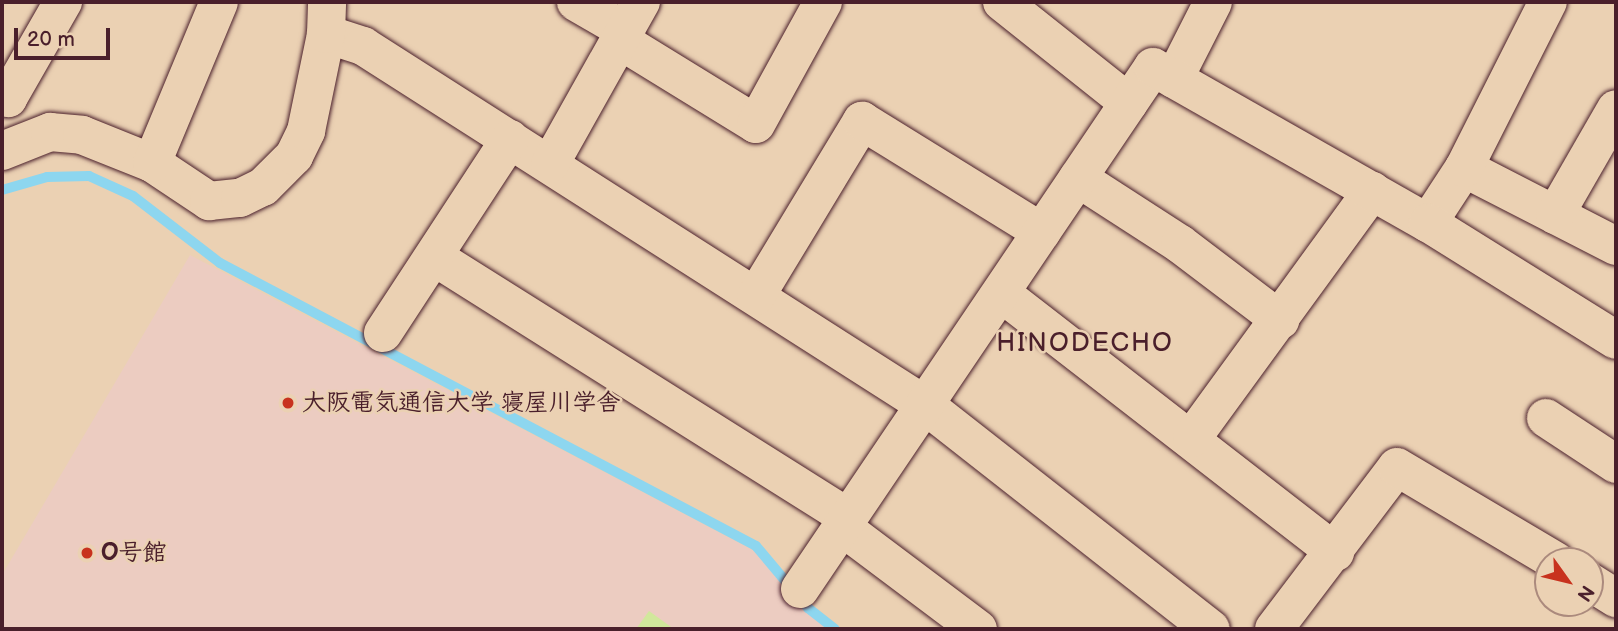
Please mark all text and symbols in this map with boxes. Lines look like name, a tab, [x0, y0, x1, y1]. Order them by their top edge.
scale bar	[18, 14, 114, 58]
text: 20 m	[27, 27, 75, 52]
district label: HINODECHO	[997, 328, 1173, 360]
place label: 大阪電気通信大学 寝屋川学舎	[302, 389, 620, 417]
marker: 大阪電気通信大学 寝屋川学舎	[280, 395, 296, 411]
place label: O号館	[101, 539, 167, 567]
marker: O号館	[79, 545, 95, 561]
north arrow	[1534, 547, 1604, 617]
text: N	[1572, 581, 1599, 605]

